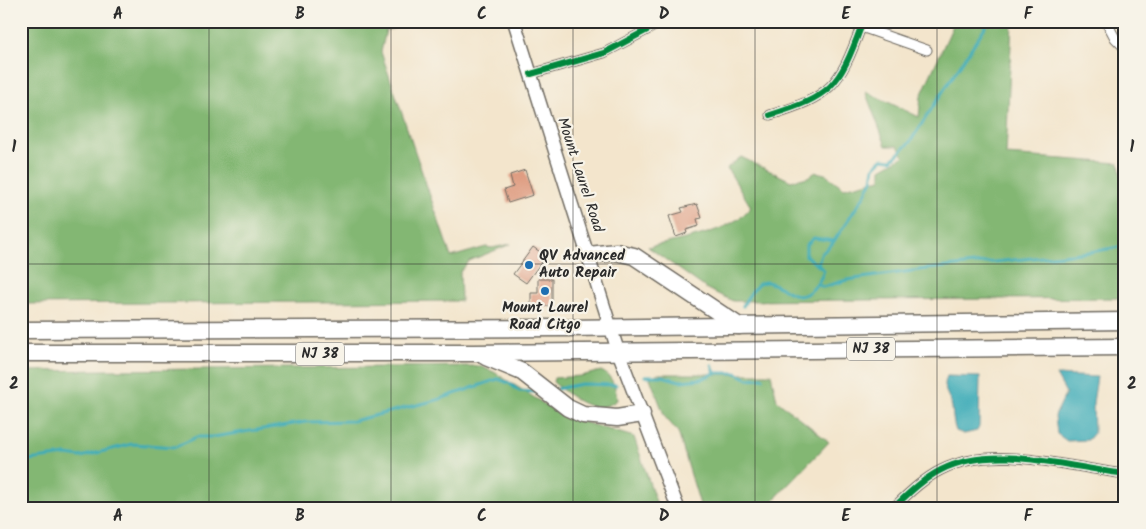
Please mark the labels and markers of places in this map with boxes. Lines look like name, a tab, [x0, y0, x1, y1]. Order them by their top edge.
place label: QV Advanced Auto Repair	[539, 244, 626, 285]
marker: QV Advanced Auto Repair	[523, 259, 535, 271]
marker: Mount Laurel Road Citgo	[539, 285, 551, 297]
place label: Mount Laurel Road Citgo	[502, 296, 588, 337]

